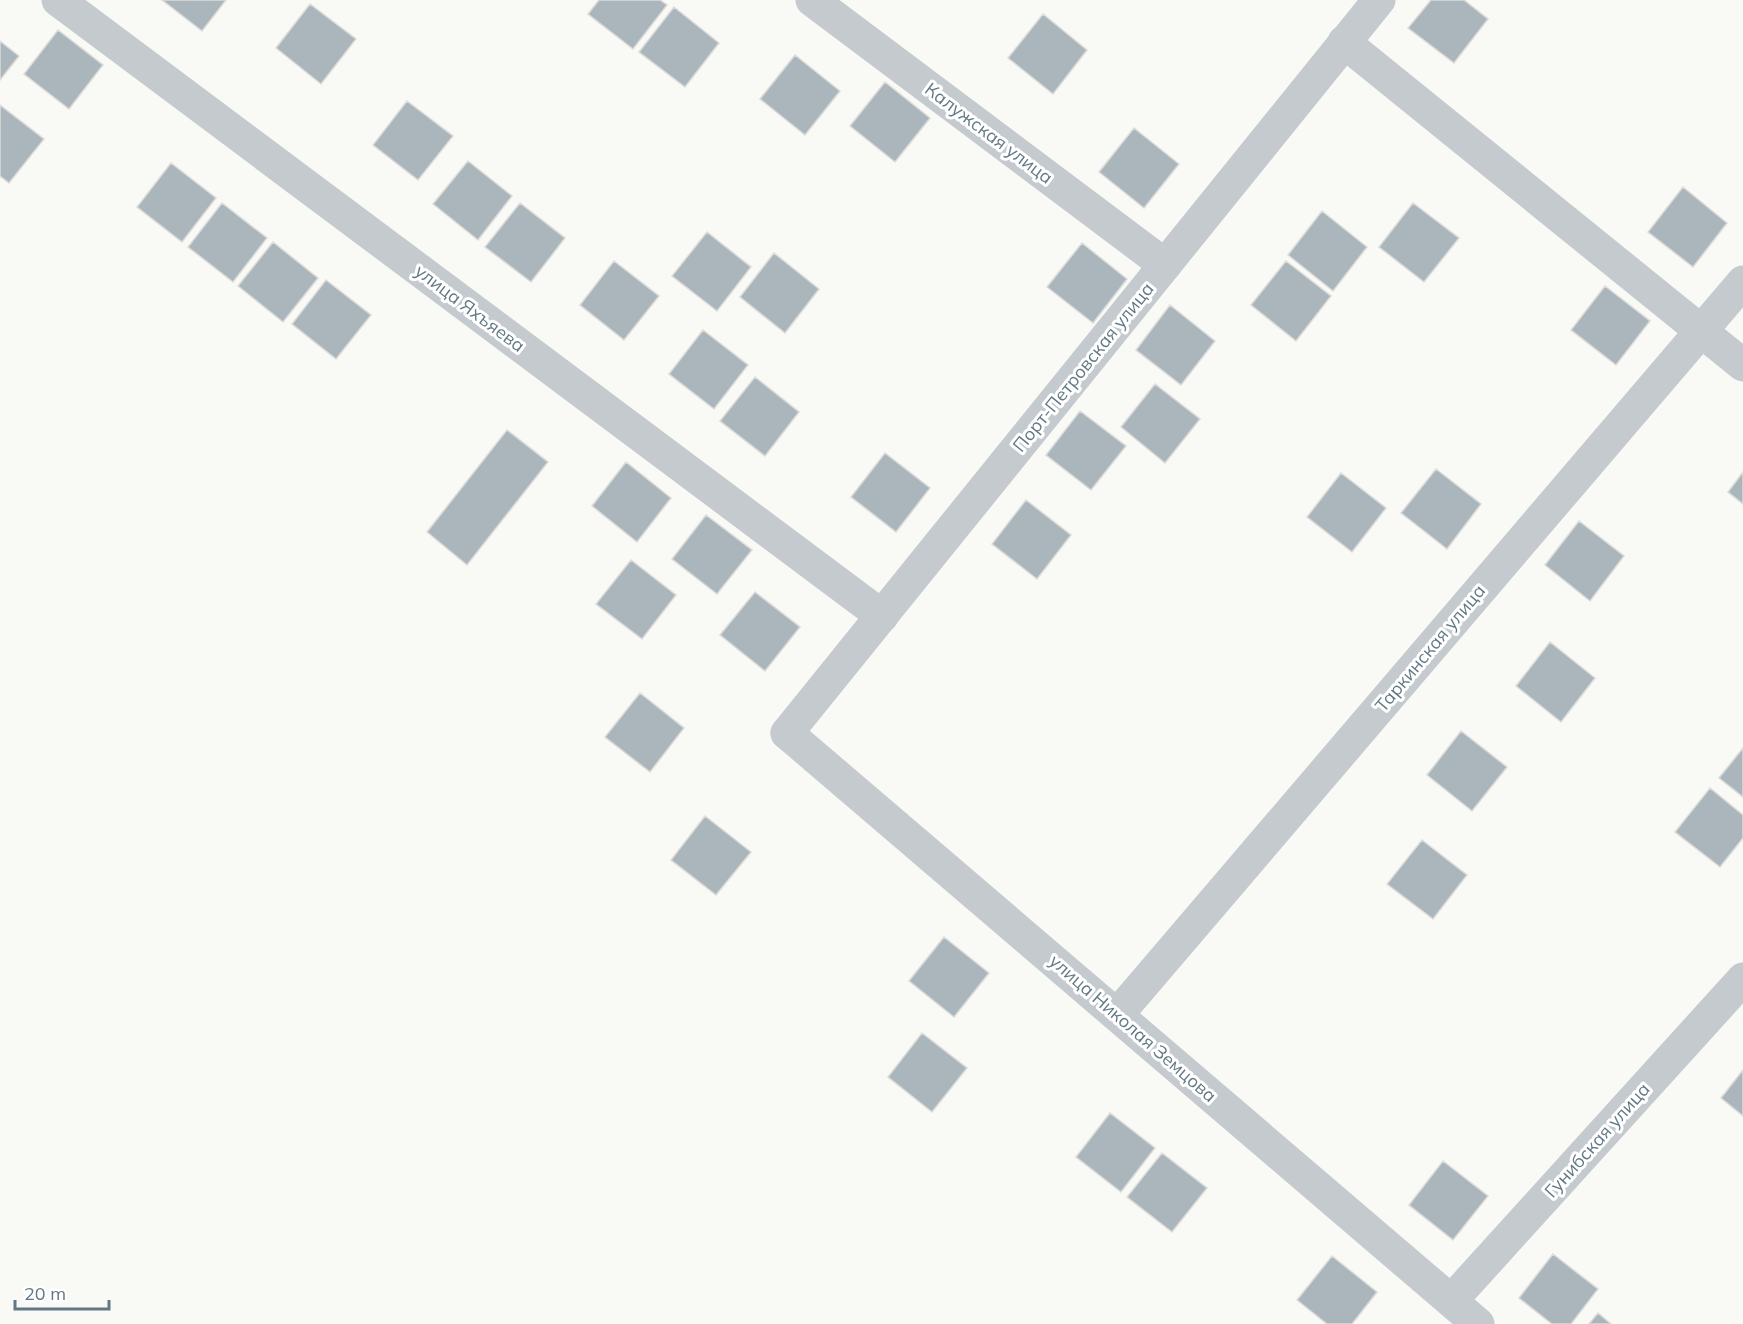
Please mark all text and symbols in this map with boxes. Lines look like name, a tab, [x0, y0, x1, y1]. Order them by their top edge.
street label: Калужская улица	[920, 77, 1058, 189]
street label: улица Яхъяева	[410, 259, 530, 357]
street label: Порт-Петровская улица	[1008, 278, 1158, 456]
street label: Таркинская улица	[1370, 580, 1490, 716]
street label: улица Николая Земцова	[1045, 949, 1221, 1107]
street label: Гунибская улица	[1539, 1078, 1655, 1202]
scale bar	[15, 1273, 110, 1311]
text: 20 m	[24, 1282, 66, 1305]

